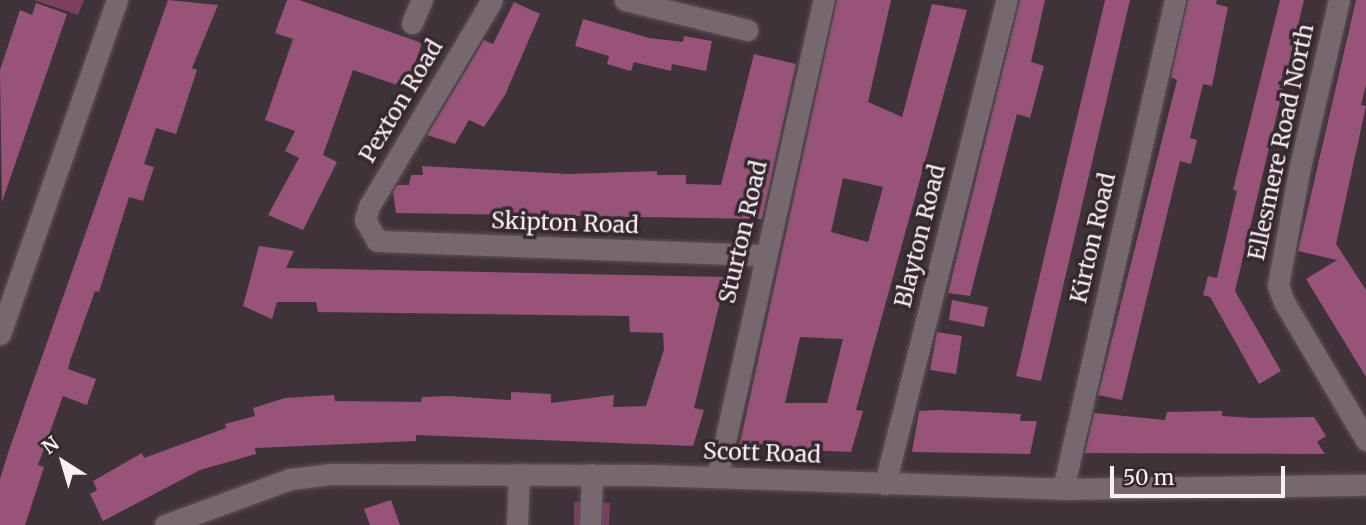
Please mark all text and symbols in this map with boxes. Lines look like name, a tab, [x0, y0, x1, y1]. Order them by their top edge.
street label: Ellesmere Road North	[1242, 21, 1320, 263]
street label: Pexton Road	[353, 34, 449, 168]
street label: Sturton Road	[713, 158, 773, 306]
street label: Blayton Road	[889, 162, 951, 310]
street label: Kirton Road	[1065, 170, 1121, 306]
street label: Skipton Road	[491, 207, 639, 239]
north arrow	[28, 427, 98, 497]
text: N	[37, 431, 64, 459]
street label: Scott Road	[702, 437, 822, 469]
scale bar	[1114, 452, 1289, 496]
text: 50 m	[1123, 464, 1174, 491]

